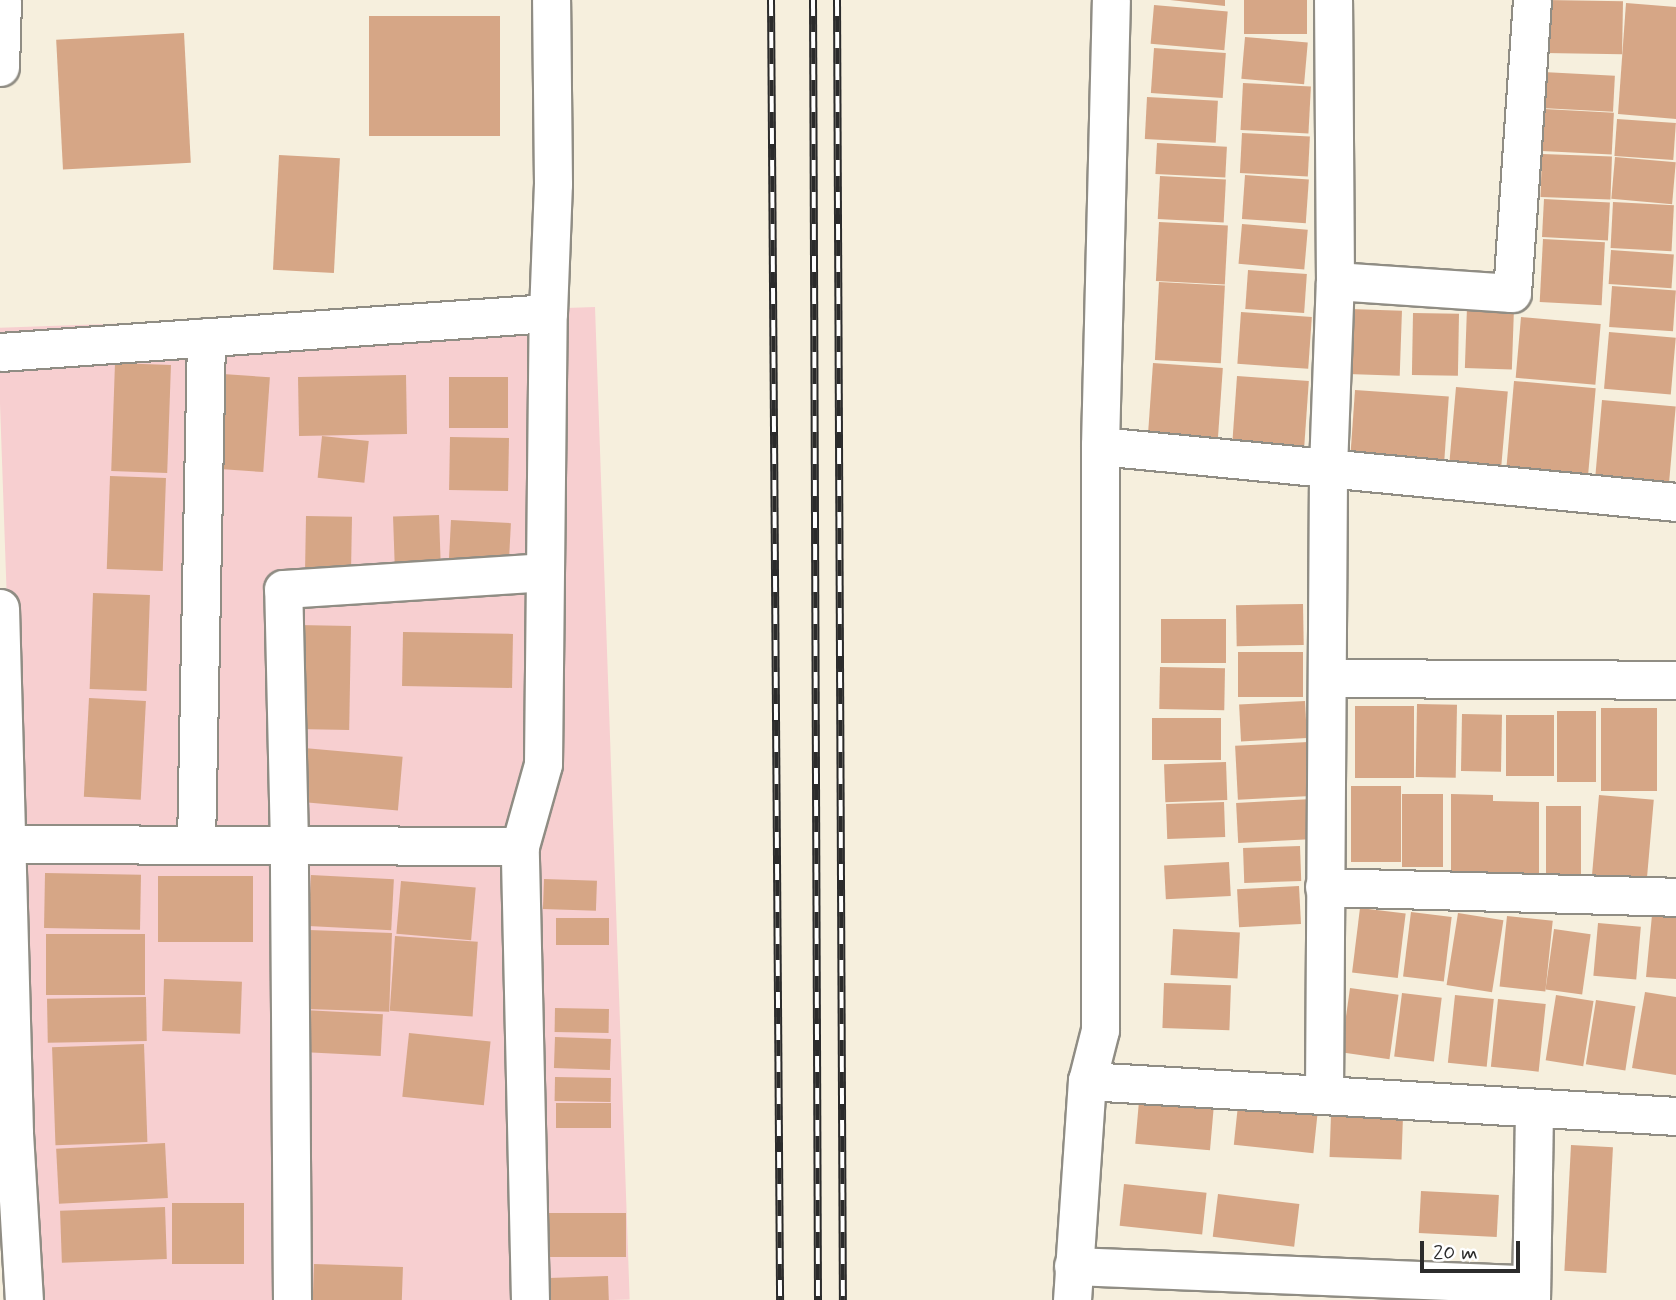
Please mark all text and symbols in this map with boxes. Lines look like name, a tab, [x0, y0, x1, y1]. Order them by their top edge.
scale bar	[1424, 1226, 1524, 1270]
text: 20 m	[1433, 1239, 1478, 1267]

